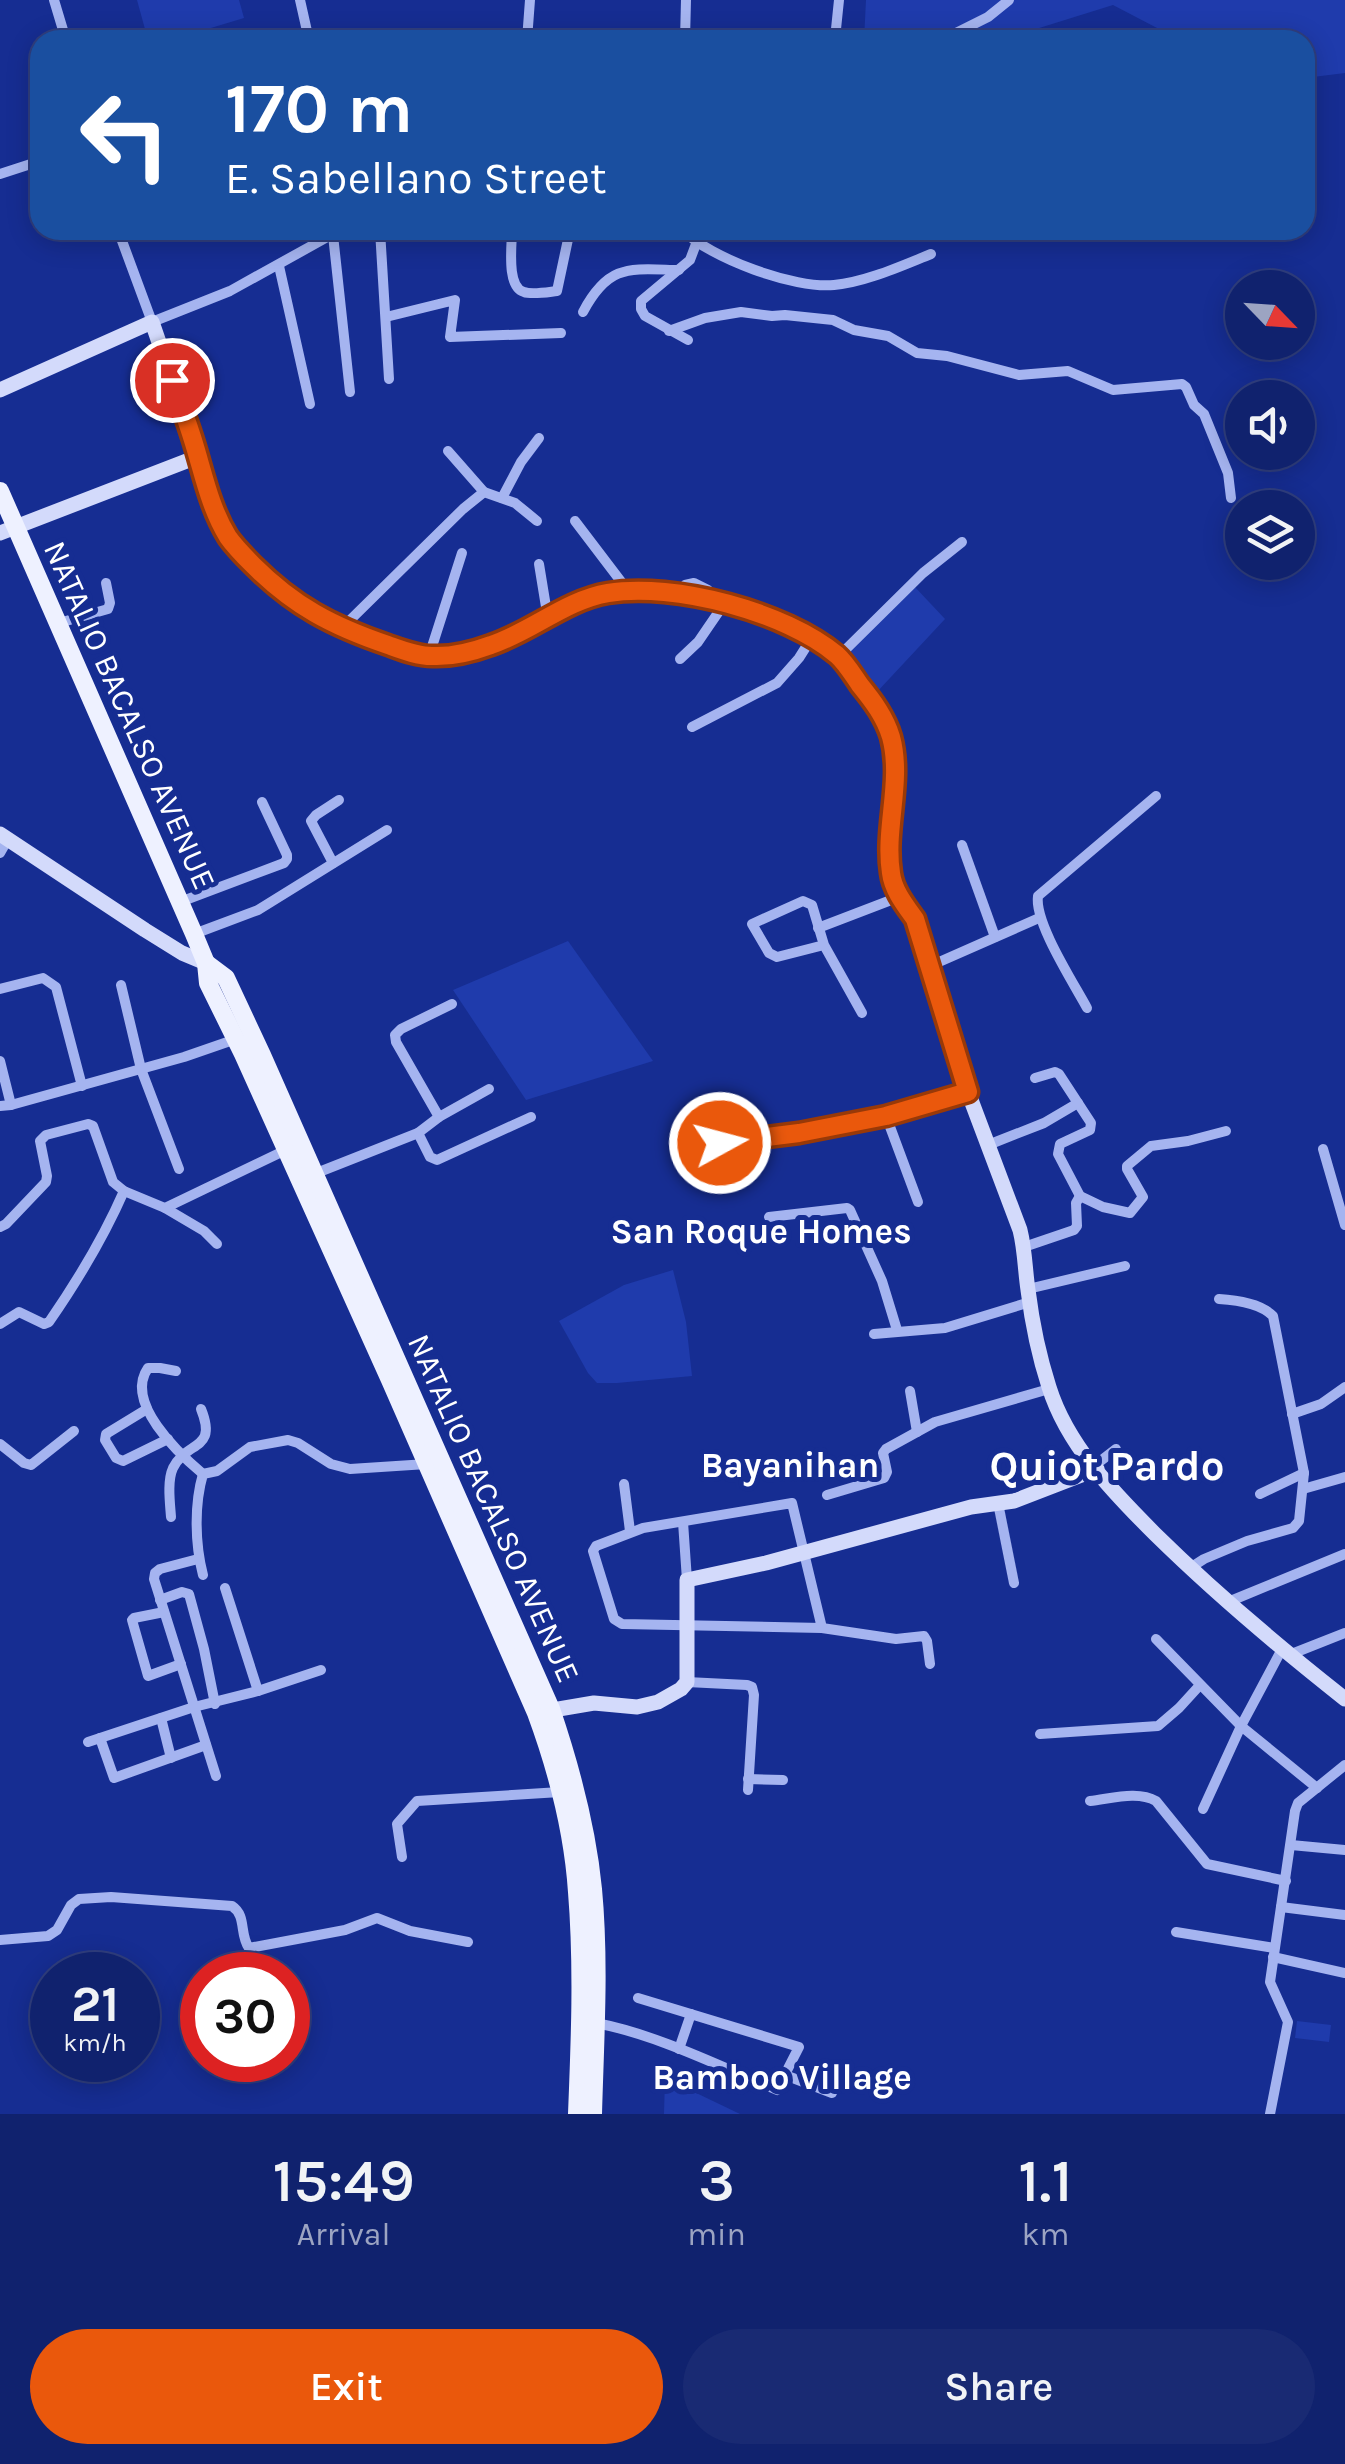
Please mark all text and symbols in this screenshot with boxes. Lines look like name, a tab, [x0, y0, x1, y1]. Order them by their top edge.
text: 170 m	[225, 68, 413, 150]
icon: left	[60, 70, 190, 200]
text: E. Sabellano Street	[225, 152, 607, 204]
north arrow	[1225, 270, 1315, 360]
map controls	[1225, 270, 1315, 580]
pin	[130, 338, 215, 423]
icon: arrive	[145, 353, 200, 408]
button: sound	[1225, 380, 1315, 470]
button: layers	[1225, 490, 1315, 580]
street label: NATALIO BACALSO AVENUE	[36, 535, 223, 895]
position arrow	[668, 1091, 772, 1195]
district label: San Roque Homes	[610, 1211, 912, 1253]
street label: NATALIO BACALSO AVENUE	[400, 1328, 587, 1688]
district label: Quiot Pardo	[990, 1441, 1224, 1491]
district label: Bayanihan	[701, 1445, 879, 1487]
speed limit sign: 30	[180, 1952, 310, 2082]
text: 21	[71, 1975, 119, 2034]
text: km/h	[63, 2028, 127, 2057]
district label: Bamboo Village	[652, 2057, 912, 2099]
text: 15:49	[272, 2146, 415, 2216]
text: 3	[698, 2146, 735, 2216]
text: 1.1	[1018, 2146, 1073, 2216]
text: Arrival	[297, 2216, 390, 2253]
text: min	[687, 2216, 746, 2253]
text: km	[1021, 2216, 1069, 2253]
button: Exit	[30, 2329, 663, 2444]
button: Share	[683, 2329, 1315, 2444]

